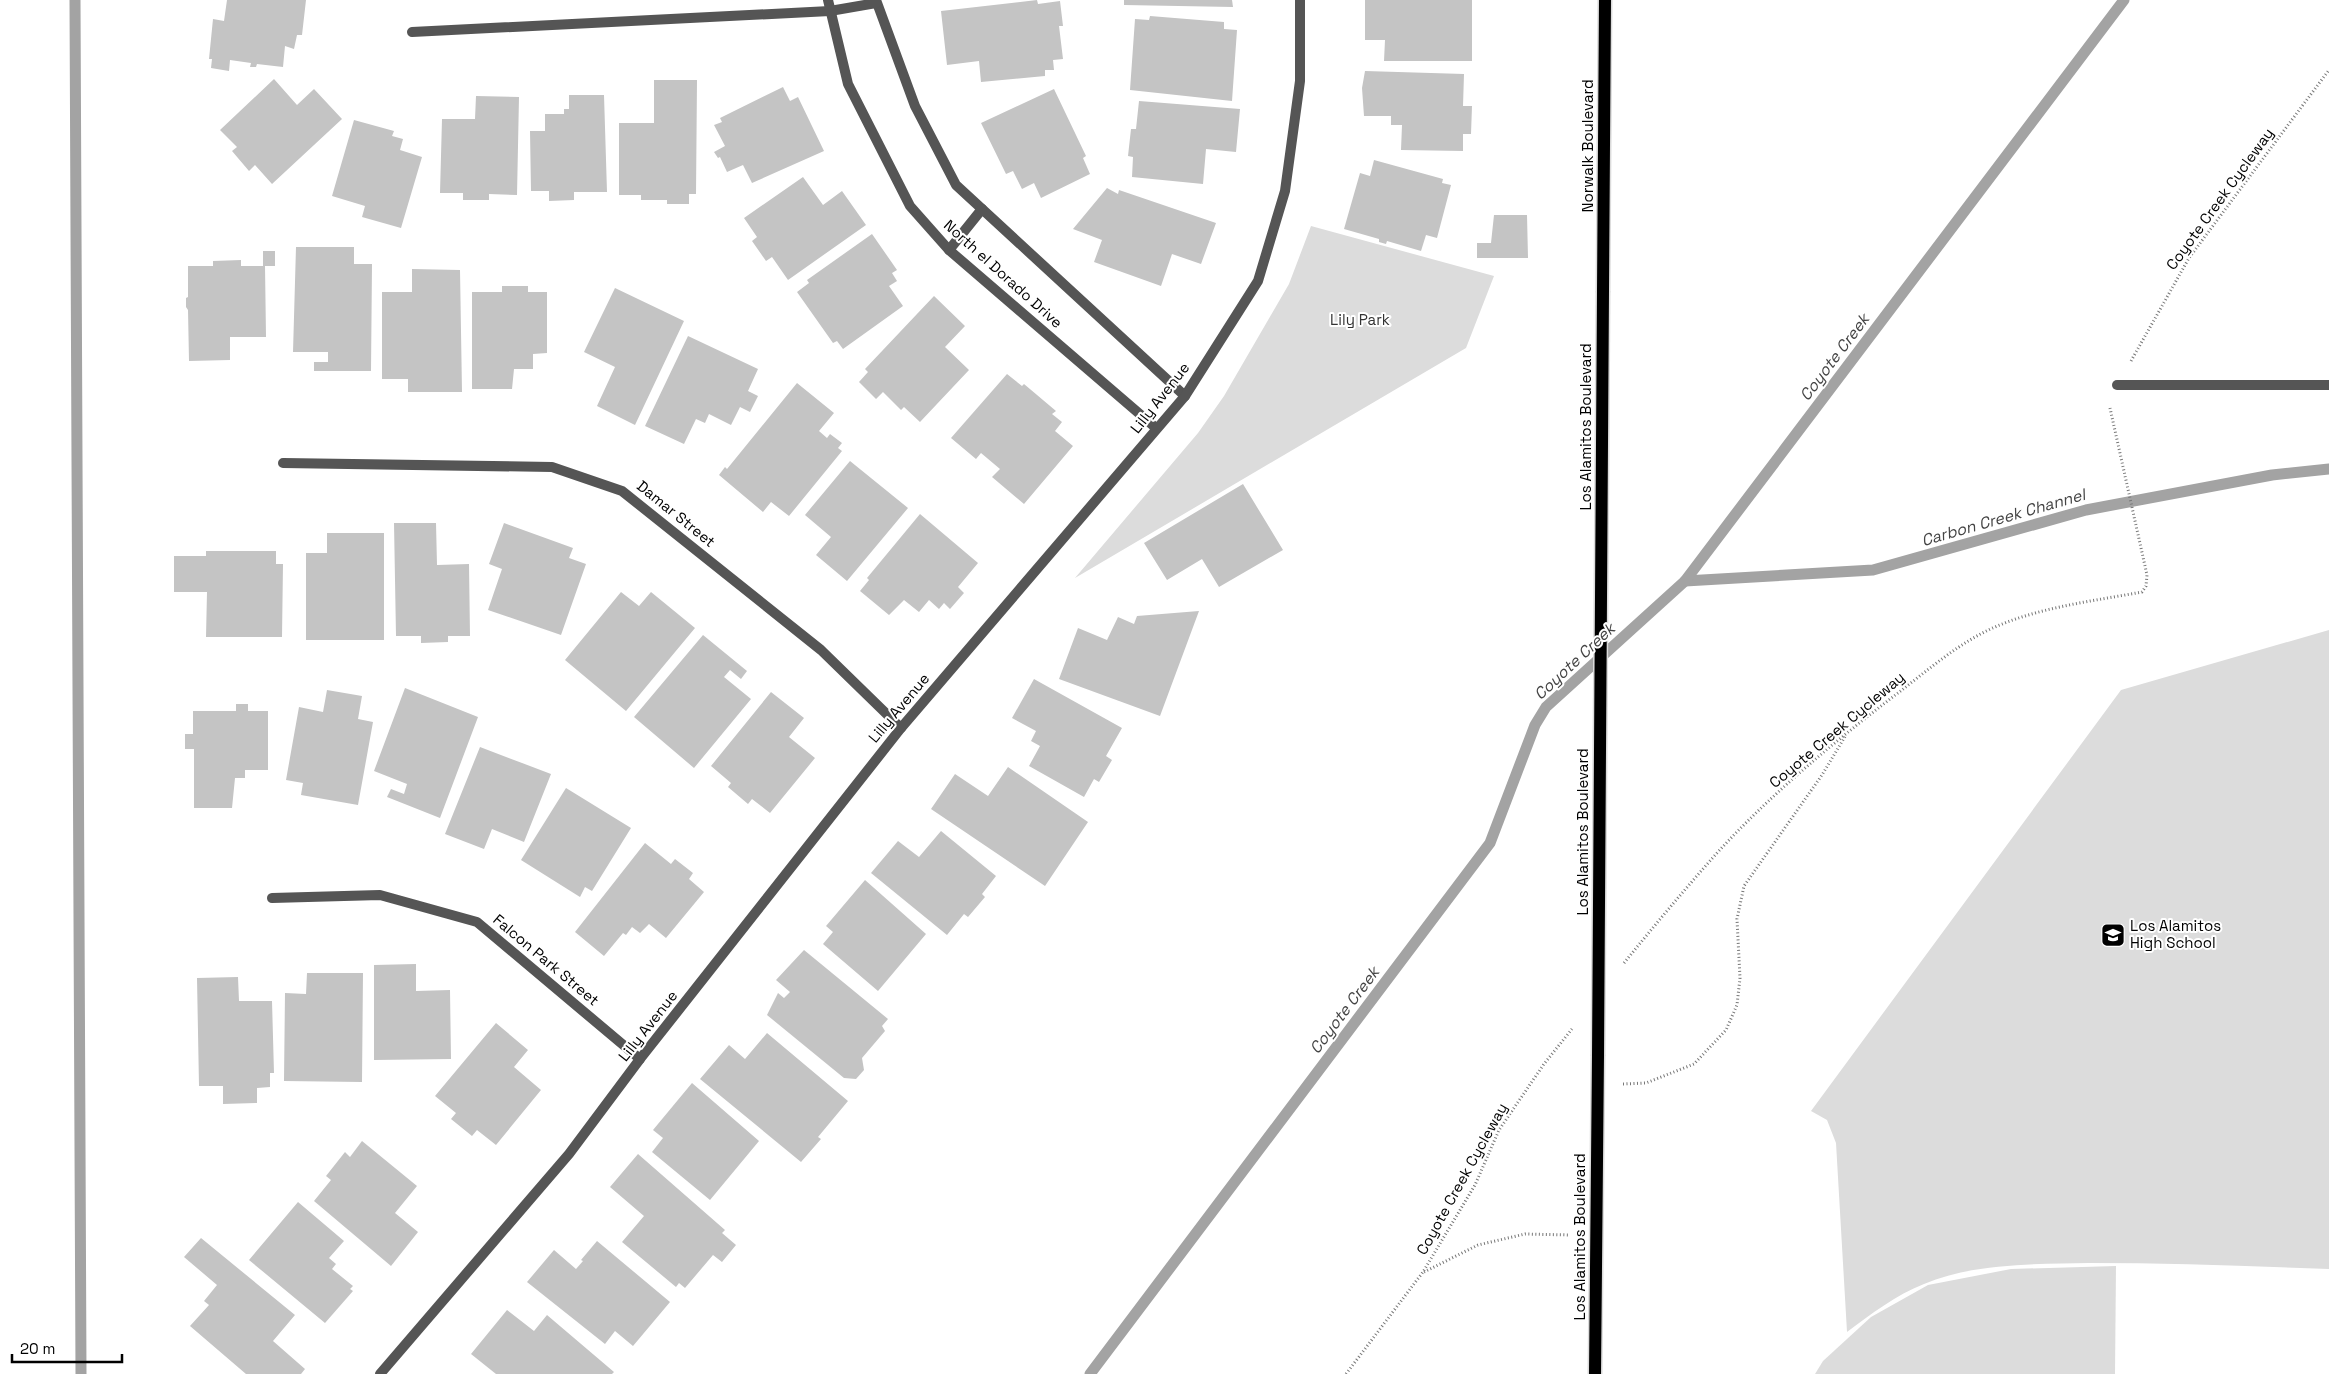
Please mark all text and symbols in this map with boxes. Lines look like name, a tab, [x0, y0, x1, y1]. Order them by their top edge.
street label: Norwalk Boulevard	[1578, 79, 1597, 213]
street label: Coyote Creek Cycleway	[2162, 124, 2277, 273]
street label: North el Dorado Drive	[940, 215, 1067, 332]
water label: Coyote Creek	[1795, 308, 1875, 405]
park label: Lily Park	[1330, 310, 1390, 329]
street label: Los Alamitos Boulevard	[1576, 343, 1595, 511]
street label: Lilly Avenue	[1126, 358, 1193, 437]
street label: Damar Street	[633, 476, 719, 551]
water label: Carbon Creek Channel	[1919, 483, 2090, 551]
water label: Coyote Creek	[1529, 617, 1621, 704]
street label: Coyote Creek Cycleway	[1765, 667, 1908, 792]
street label: Lilly Avenue	[864, 669, 933, 746]
street label: Los Alamitos Boulevard	[1573, 748, 1592, 916]
street label: Falcon Park Street	[489, 910, 603, 1010]
place label: Los Alamitos High School	[2130, 916, 2221, 952]
school or university icon: Los Alamitos High School	[2100, 922, 2126, 948]
water label: Coyote Creek	[1305, 961, 1385, 1058]
street label: Lilly Avenue	[614, 986, 681, 1065]
street label: Coyote Creek Cycleway	[1412, 1099, 1511, 1258]
street label: Los Alamitos Boulevard	[1570, 1153, 1589, 1321]
scale bar	[12, 1332, 122, 1364]
text: 20 m	[20, 1339, 55, 1358]

